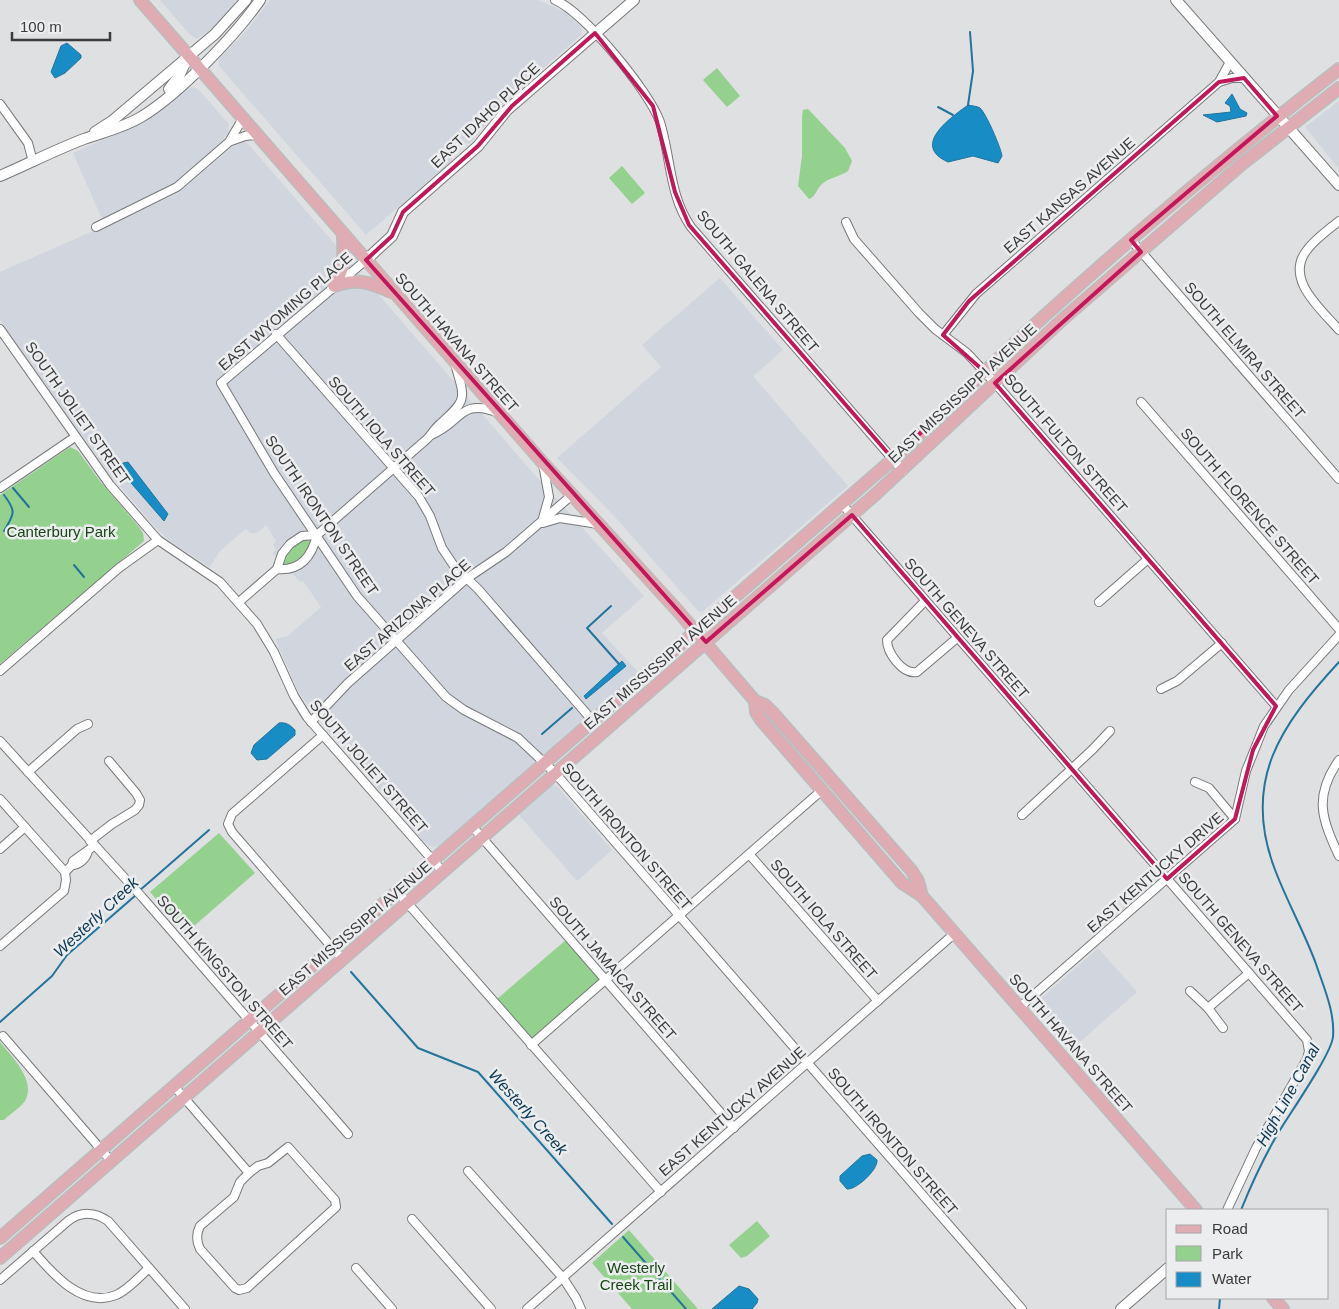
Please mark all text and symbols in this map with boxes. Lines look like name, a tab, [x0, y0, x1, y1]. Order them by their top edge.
scale bar	[12, 10, 110, 42]
text: 100 m	[20, 18, 62, 35]
street label: EAST IDAHO PLACE	[427, 59, 543, 171]
street label: EAST KANSAS AVENUE	[1000, 134, 1138, 256]
street label: SOUTH GALENA STREET	[694, 207, 822, 355]
street label: EAST WYOMING PLACE	[215, 248, 355, 374]
street label: SOUTH HAVANA STREET	[392, 269, 522, 415]
street label: SOUTH ELMIRA STREET	[1181, 278, 1309, 422]
street label: EAST MISSISSIPPI AVENUE	[884, 320, 1040, 466]
street label: SOUTH JOLIET STREET	[22, 338, 134, 488]
street label: SOUTH FULTON STREET	[1001, 370, 1131, 516]
street label: SOUTH IOLA STREET	[325, 373, 439, 499]
street label: SOUTH FLORENCE STREET	[1177, 424, 1323, 588]
street label: SOUTH IRONTON STREET	[262, 432, 382, 598]
park label: Canterbury Park	[6, 523, 116, 540]
street label: SOUTH GENEVA STREET	[901, 554, 1033, 702]
street label: EAST ARIZONA PLACE	[340, 556, 474, 674]
street label: EAST MISSISSIPPI AVENUE	[580, 591, 740, 733]
street label: SOUTH JOLIET STREET	[307, 696, 431, 836]
street label: SOUTH IRONTON STREET	[559, 759, 695, 913]
street label: EAST KENTUCKY DRIVE	[1084, 808, 1226, 936]
street label: SOUTH IOLA STREET	[767, 856, 881, 982]
street label: EAST MISSISSIPPI AVENUE	[275, 857, 435, 999]
street label: SOUTH GENEVA STREET	[1175, 868, 1307, 1016]
water label: Westerly Creek	[50, 873, 142, 960]
street label: SOUTH KINGSTON STREET	[154, 892, 296, 1052]
street label: SOUTH JAMAICA STREET	[546, 893, 680, 1043]
street label: SOUTH HAVANA STREET	[1006, 970, 1136, 1116]
water label: High Line Canal	[1253, 1041, 1323, 1149]
street label: EAST KENTUCKY AVENUE	[655, 1043, 809, 1179]
street label: SOUTH IRONTON STREET	[825, 1064, 961, 1218]
water label: Westerly Creek	[485, 1066, 571, 1159]
legend	[1166, 1209, 1329, 1299]
text: Road	[1212, 1220, 1248, 1237]
text: Park	[1212, 1245, 1243, 1262]
park label: Westerly Creek Trail	[600, 1259, 672, 1293]
text: Water	[1212, 1270, 1251, 1287]

